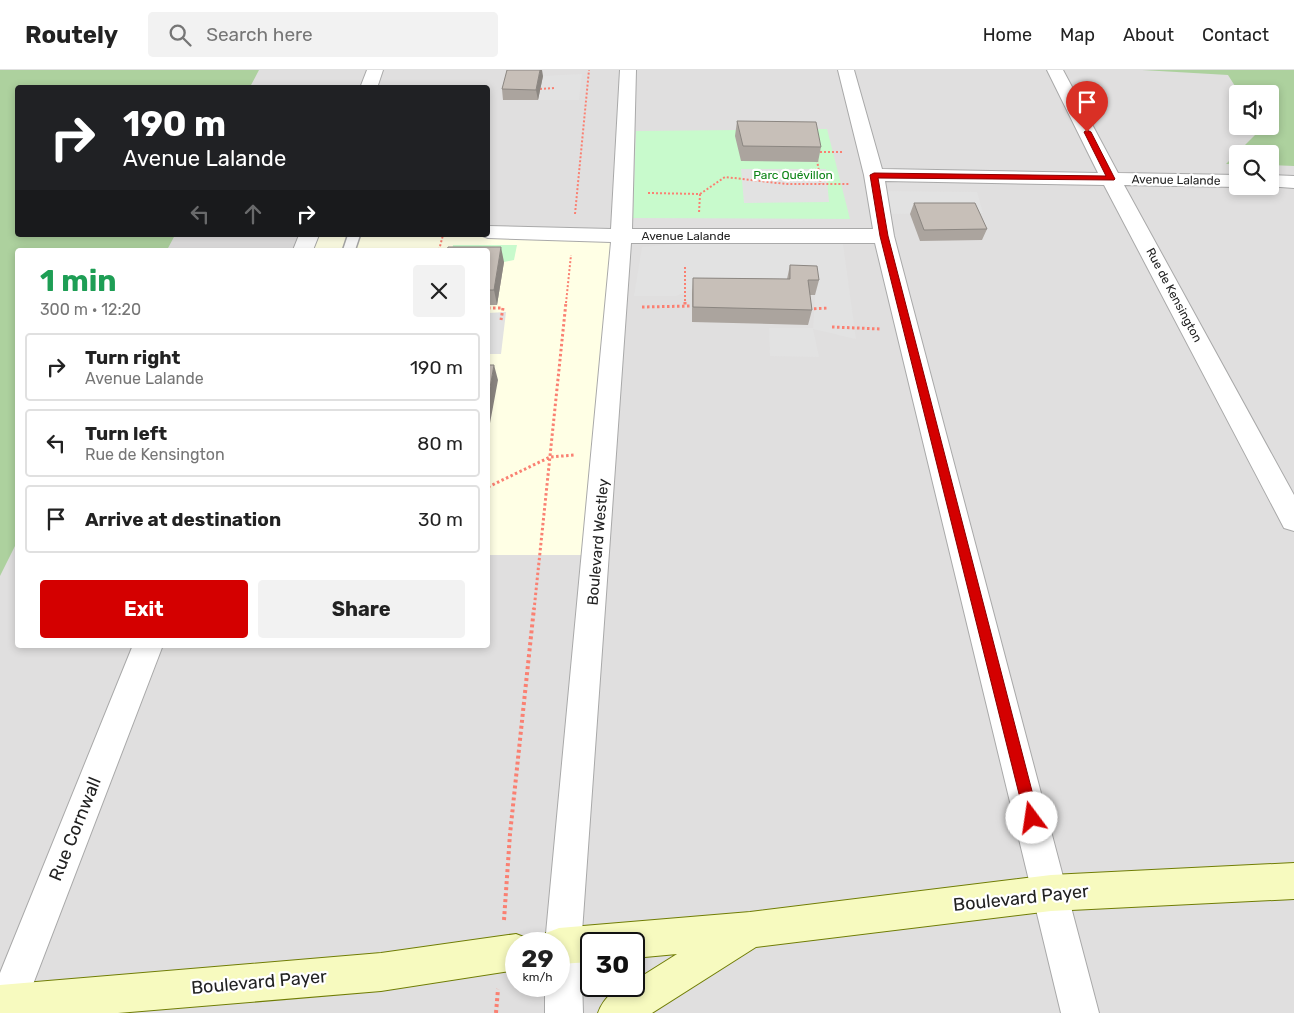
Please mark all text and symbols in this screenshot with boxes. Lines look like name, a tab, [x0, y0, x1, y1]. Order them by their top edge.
search box	[148, 12, 498, 57]
text: Routely	[25, 21, 118, 49]
icon: search	[166, 21, 194, 49]
text: Search here	[206, 23, 313, 46]
text: Home	[983, 24, 1032, 46]
text: Map	[1060, 24, 1095, 46]
text: About	[1123, 24, 1174, 46]
text: Contact	[1202, 24, 1269, 46]
pin	[1066, 81, 1108, 132]
map controls	[1229, 85, 1279, 195]
button: sound	[1229, 85, 1279, 135]
icon: arrive	[1073, 88, 1101, 116]
text: 190 m	[123, 103, 226, 145]
icon: right	[40, 105, 105, 170]
text: Avenue Lalande	[123, 145, 286, 172]
button: search	[1229, 145, 1279, 195]
park label: Parc Quévillon	[753, 168, 833, 182]
street label: Avenue Lalande	[1131, 172, 1221, 188]
icon: left	[186, 200, 214, 228]
icon: ahead	[239, 200, 267, 228]
icon: right	[292, 200, 320, 228]
street label: Avenue Lalande	[641, 229, 731, 243]
street label: Rue de Kensington	[1143, 245, 1205, 345]
text: 1 min	[40, 263, 117, 299]
button: close	[413, 265, 465, 317]
text: 300 m · 12:20	[40, 300, 141, 319]
text: Turn right	[85, 346, 180, 369]
icon: right	[42, 353, 70, 381]
text: 190 m	[410, 356, 463, 379]
text: Avenue Lalande	[85, 369, 204, 388]
text: Turn left	[85, 422, 167, 445]
icon: left	[42, 429, 70, 457]
text: 80 m	[417, 432, 463, 455]
text: Rue de Kensington	[85, 445, 225, 464]
street label: Boulevard Westley	[583, 478, 613, 606]
icon: arrive	[42, 505, 70, 533]
text: Arrive at destination	[85, 508, 281, 531]
text: 30 m	[418, 508, 463, 531]
button: Exit	[40, 580, 248, 638]
button: Share	[258, 580, 465, 638]
street label: Rue Cornwall	[44, 774, 106, 884]
position arrow	[1005, 791, 1057, 843]
street label: Boulevard Payer	[952, 880, 1090, 916]
speed limit sign: 30	[580, 932, 645, 997]
text: 29	[521, 944, 554, 973]
street label: Boulevard Payer	[190, 965, 328, 999]
text: km/h	[523, 970, 552, 984]

